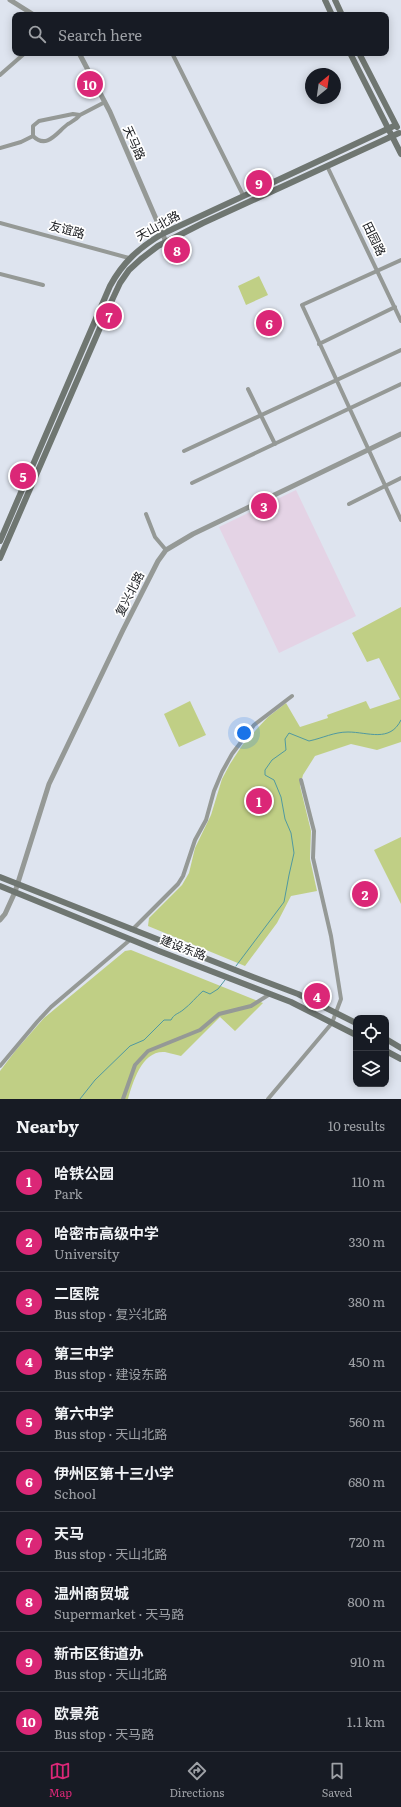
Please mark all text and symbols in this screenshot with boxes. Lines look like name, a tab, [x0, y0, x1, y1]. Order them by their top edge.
search box	[12, 12, 389, 56]
icon: search	[26, 23, 48, 45]
text: Search here	[58, 23, 142, 46]
north arrow	[305, 68, 341, 104]
pin: 10	[77, 69, 103, 99]
street label: 天马路	[119, 122, 150, 163]
pin: 9	[246, 168, 272, 198]
street label: 天山北路	[132, 206, 183, 245]
street label: 友谊路	[48, 216, 87, 242]
street label: 田园路	[359, 218, 391, 259]
pin: 8	[164, 235, 190, 265]
pin: 7	[96, 301, 122, 331]
pin: 6	[256, 308, 282, 338]
pin: 5	[10, 461, 36, 491]
pin: 3	[251, 491, 277, 521]
street label: 复兴北路	[110, 568, 148, 619]
your location	[234, 723, 254, 743]
pin: 1	[246, 786, 272, 816]
pin: 2	[352, 879, 378, 909]
street label: 建设东路	[158, 930, 209, 964]
pin: 4	[304, 981, 330, 1011]
map controls	[353, 1015, 389, 1087]
button: locate	[353, 1015, 389, 1051]
button: layers	[353, 1051, 389, 1087]
text: Nearby	[16, 1113, 79, 1138]
text: 10 results	[328, 1116, 385, 1135]
text: 哈铁公园	[54, 1161, 114, 1184]
text: 1	[26, 1172, 32, 1191]
text: 110 m	[352, 1172, 385, 1191]
text: Park	[54, 1184, 83, 1203]
text: 哈密市高级中学	[54, 1221, 159, 1244]
text: 2	[26, 1232, 32, 1251]
text: 330 m	[349, 1232, 385, 1251]
text: University	[54, 1244, 119, 1263]
text: 二医院	[54, 1281, 99, 1304]
text: 3	[25, 1292, 33, 1311]
text: 380 m	[348, 1292, 385, 1311]
text: Bus stop · 复兴北路	[54, 1304, 167, 1323]
text: 第三中学	[54, 1341, 114, 1364]
text: 4	[25, 1352, 33, 1371]
text: 450 m	[349, 1352, 385, 1371]
text: Bus stop · 建设东路	[54, 1364, 167, 1383]
text: 第六中学	[54, 1401, 114, 1424]
text: 5	[25, 1412, 33, 1431]
text: 560 m	[349, 1412, 385, 1431]
text: Bus stop · 天山北路	[54, 1424, 167, 1443]
text: 伊州区第十三小学	[54, 1461, 174, 1484]
text: 6	[25, 1472, 33, 1491]
text: 680 m	[348, 1472, 385, 1491]
text: School	[54, 1484, 96, 1503]
text: 天马	[54, 1521, 84, 1544]
text: 7	[25, 1532, 33, 1551]
text: 720 m	[349, 1532, 385, 1551]
text: Bus stop · 天山北路	[54, 1544, 167, 1563]
text: 温州商贸城	[54, 1581, 129, 1604]
text: 8	[25, 1592, 33, 1611]
text: 800 m	[348, 1592, 385, 1611]
text: Supermarket · 天马路	[54, 1604, 184, 1623]
text: 新市区街道办	[54, 1641, 144, 1664]
text: 9	[25, 1652, 33, 1671]
text: 910 m	[350, 1652, 385, 1671]
text: Bus stop · 天山北路	[54, 1664, 167, 1683]
text: 欧景苑	[54, 1701, 99, 1724]
text: 10	[22, 1712, 36, 1731]
text: 1.1 km	[347, 1712, 385, 1731]
text: Bus stop · 天马路	[54, 1724, 154, 1743]
tab: Map	[49, 1760, 72, 1800]
tab: Directions	[169, 1760, 224, 1800]
tab: Saved	[322, 1760, 352, 1800]

